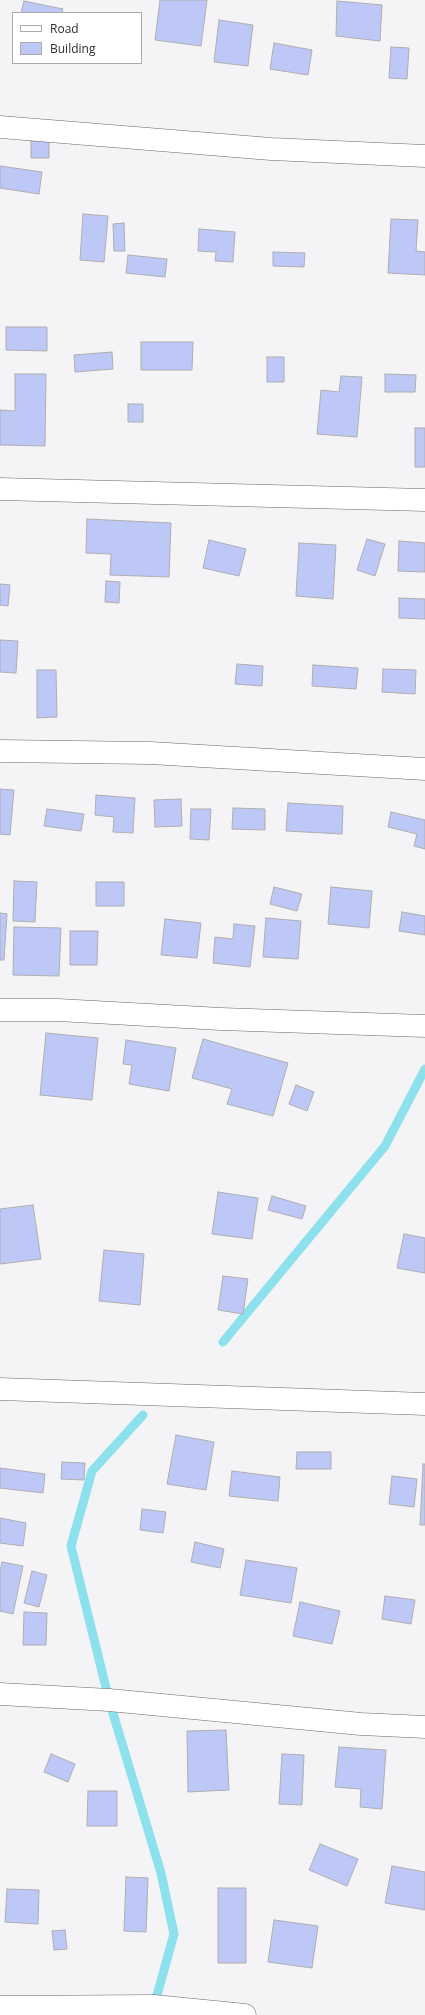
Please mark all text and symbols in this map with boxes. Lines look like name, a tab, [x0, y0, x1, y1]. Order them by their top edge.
legend	[12, 12, 142, 64]
text: Road	[50, 20, 79, 37]
text: Building	[50, 40, 95, 57]

